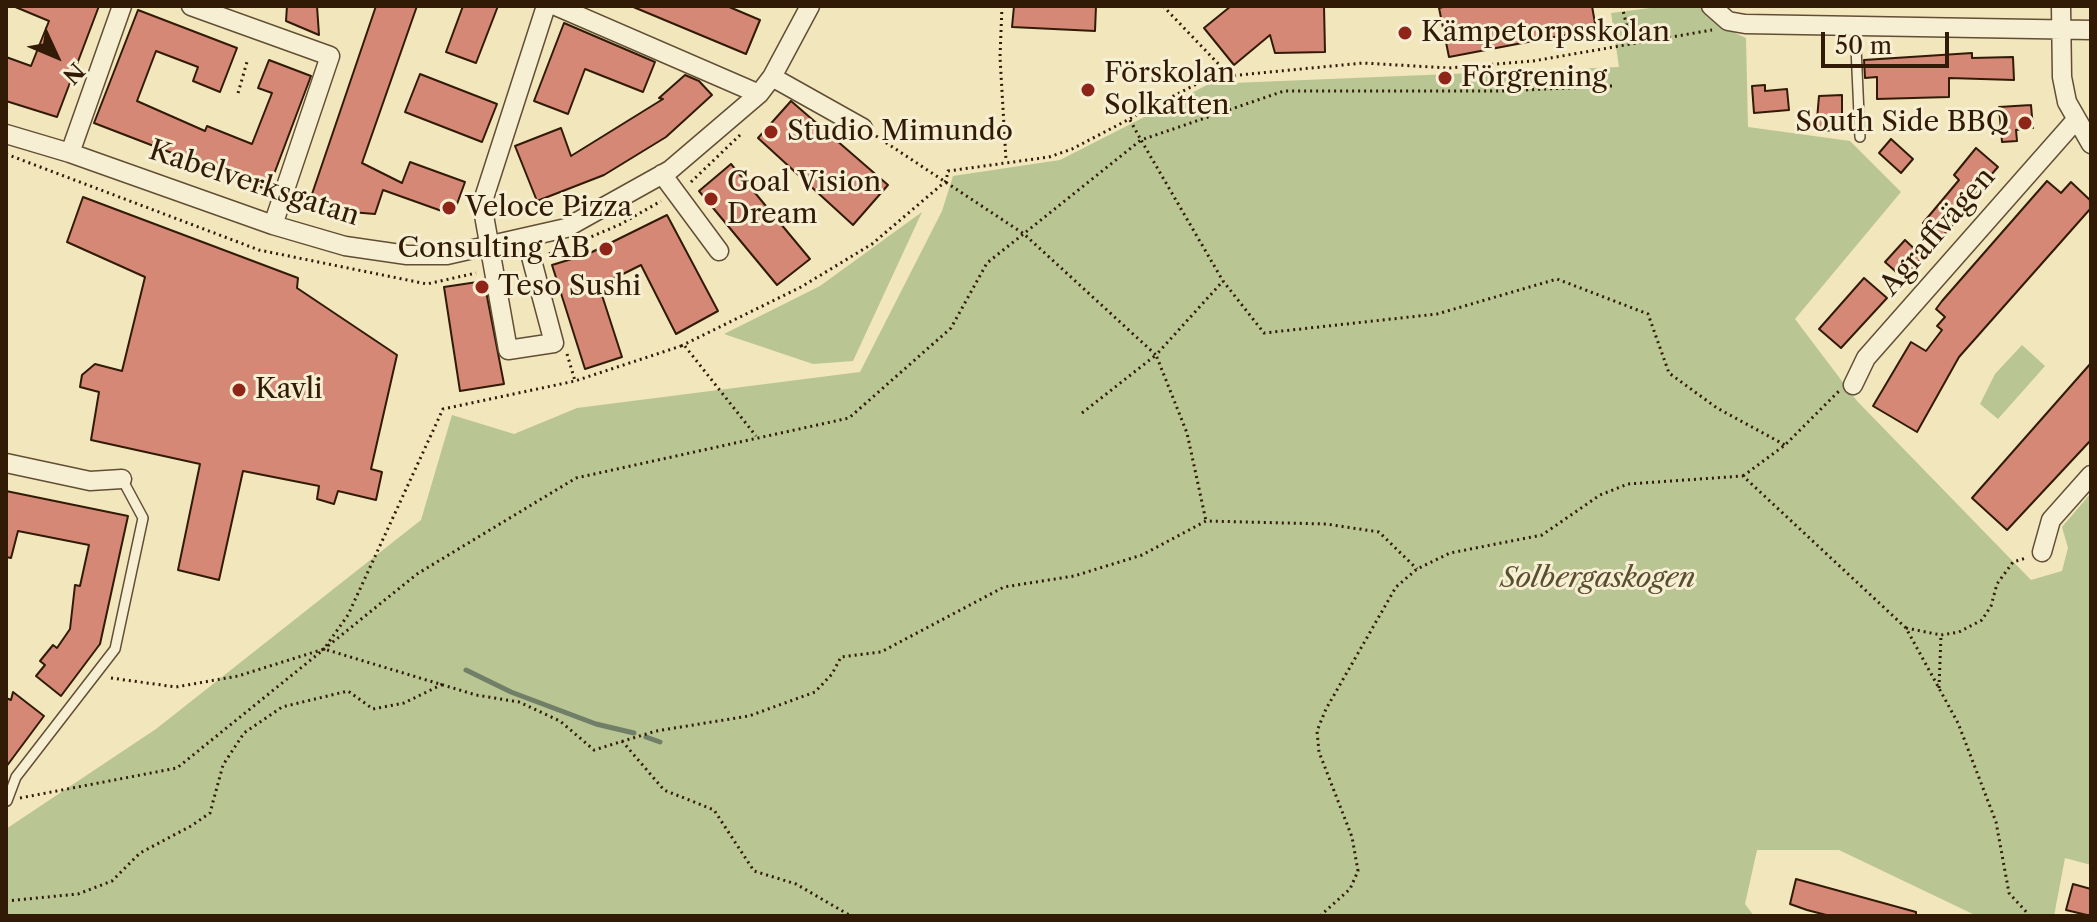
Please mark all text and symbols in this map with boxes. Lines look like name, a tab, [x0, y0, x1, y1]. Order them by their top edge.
north arrow	[16, 16, 96, 96]
place label: Kämpetorpsskolan	[1421, 16, 1670, 50]
scale bar	[1825, 16, 1953, 66]
marker: Kämpetorpsskolan	[1396, 24, 1414, 42]
text: 50 m	[1835, 31, 1892, 60]
text: N	[57, 57, 90, 89]
place label: Förskolan Solkatten	[1104, 57, 1235, 123]
place label: Förgrening	[1461, 61, 1607, 95]
marker: Förgrening	[1436, 69, 1454, 87]
marker: Förskolan Solkatten	[1079, 81, 1097, 99]
place label: South Side BBQ	[1795, 106, 2009, 140]
marker: South Side BBQ	[2016, 114, 2034, 132]
place label: Studio Mimundo	[787, 115, 1013, 149]
marker: Studio Mimundo	[762, 123, 780, 141]
street label: Kabelverksgatan	[145, 134, 363, 234]
street label: Agraffvägen	[1873, 161, 2003, 303]
place label: Goal Vision Dream	[727, 166, 881, 232]
marker: Goal Vision Dream	[702, 190, 720, 208]
place label: Veloce Pizza	[465, 191, 632, 225]
marker: Veloce Pizza	[440, 199, 458, 217]
place label: Consulting AB	[397, 232, 590, 266]
marker: Consulting AB	[597, 240, 615, 258]
place label: Teso Sushi	[498, 270, 641, 304]
marker: Teso Sushi	[473, 278, 491, 296]
place label: Kavli	[255, 373, 323, 407]
marker: Kavli	[230, 381, 248, 399]
park label: Solbergaskogen	[1501, 562, 1695, 596]

